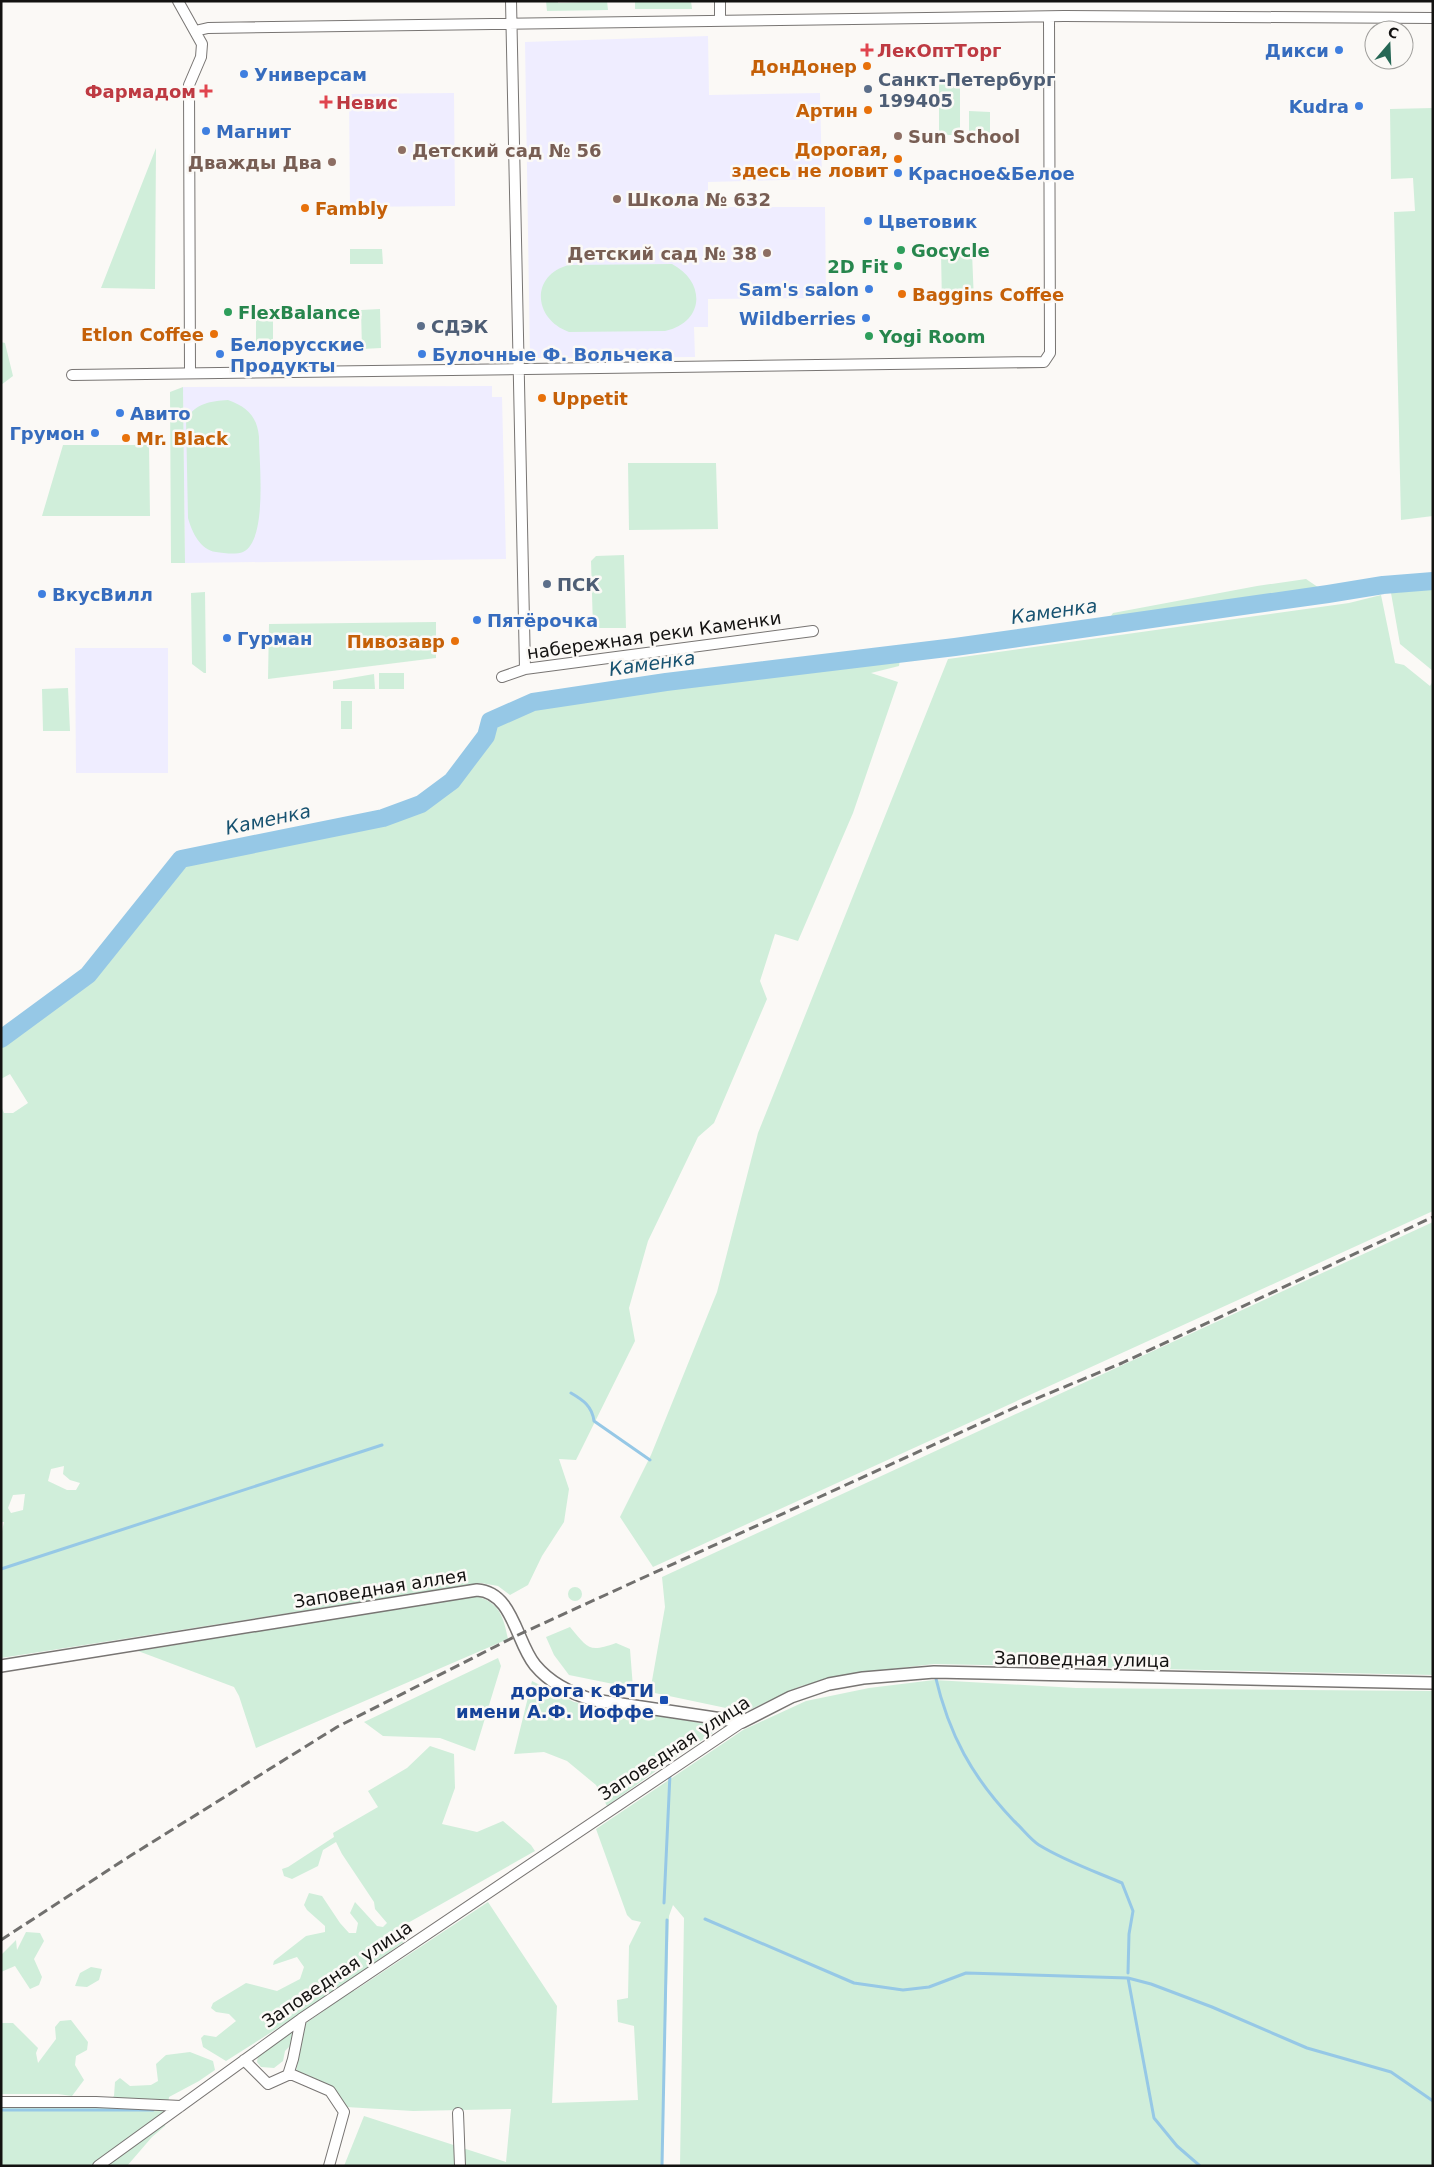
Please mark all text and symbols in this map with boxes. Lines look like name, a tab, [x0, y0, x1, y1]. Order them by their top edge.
north arrow	[1364, 20, 1414, 70]
text: С	[1386, 23, 1401, 42]
place label: ЛекОптТорг	[877, 40, 1001, 61]
place label: Дикси	[1265, 40, 1329, 61]
marker: ЛекОптТорг	[861, 44, 873, 56]
marker: Дикси	[1333, 44, 1345, 56]
place label: ДонДонер	[750, 56, 857, 77]
marker: ДонДонер	[861, 60, 873, 72]
place label: Универсам	[254, 64, 367, 85]
marker: Универсам	[238, 68, 250, 80]
place label: Санкт-Петербург 199405	[878, 69, 1055, 111]
place label: Фармадом	[85, 81, 196, 102]
marker: Санкт-Петербург 199405	[862, 83, 874, 95]
marker: Фармадом	[200, 85, 212, 97]
place label: Невис	[336, 92, 398, 113]
marker: Невис	[320, 96, 332, 108]
place label: Kudra	[1289, 96, 1349, 117]
place label: Артин	[796, 100, 858, 121]
marker: Kudra	[1353, 100, 1365, 112]
marker: Артин	[862, 104, 874, 116]
place label: Магнит	[216, 121, 292, 142]
marker: Магнит	[200, 125, 212, 137]
place label: Sun School	[908, 126, 1020, 147]
marker: Sun School	[892, 130, 904, 142]
place label: Дорогая, здесь не ловит	[732, 139, 889, 181]
place label: Детский сад № 56	[412, 140, 602, 161]
marker: Детский сад № 56	[396, 144, 408, 156]
place label: Дважды Два	[188, 152, 322, 173]
marker: Дорогая, здесь не ловит	[892, 153, 904, 165]
marker: Дважды Два	[326, 156, 338, 168]
place label: Красное&Белое	[908, 163, 1075, 184]
marker: Красное&Белое	[892, 167, 904, 179]
place label: Школа № 632	[627, 189, 771, 210]
marker: Школа № 632	[611, 193, 623, 205]
place label: Fambly	[315, 198, 388, 219]
marker: Fambly	[299, 202, 311, 214]
place label: Цветовик	[878, 211, 977, 232]
marker: Цветовик	[862, 215, 874, 227]
place label: Gocycle	[911, 240, 990, 261]
place label: Детский сад № 38	[567, 243, 757, 264]
marker: Gocycle	[895, 244, 907, 256]
marker: Детский сад № 38	[761, 247, 773, 259]
place label: 2D Fit	[827, 256, 888, 277]
marker: 2D Fit	[892, 260, 904, 272]
place label: Sam's salon	[738, 279, 859, 300]
marker: Sam's salon	[863, 283, 875, 295]
place label: Baggins Coffee	[912, 284, 1064, 305]
marker: Baggins Coffee	[896, 288, 908, 300]
place label: FlexBalance	[238, 302, 360, 323]
marker: FlexBalance	[222, 306, 234, 318]
place label: Wildberries	[739, 308, 856, 329]
marker: Wildberries	[860, 312, 872, 324]
place label: СДЭК	[431, 316, 488, 337]
marker: СДЭК	[415, 320, 427, 332]
place label: Etlon Coffee	[81, 324, 204, 345]
place label: Yogi Room	[878, 326, 985, 347]
marker: Etlon Coffee	[208, 328, 220, 340]
marker: Yogi Room	[863, 330, 875, 342]
place label: Белорусские Продукты	[230, 334, 364, 376]
place label: Булочные Ф. Вольчека	[432, 344, 673, 365]
marker: Белорусские Продукты	[214, 348, 226, 360]
marker: Булочные Ф. Вольчека	[416, 348, 428, 360]
place label: Uppetit	[552, 388, 628, 409]
marker: Uppetit	[536, 392, 548, 404]
place label: Авито	[130, 403, 191, 424]
marker: Авито	[114, 407, 126, 419]
place label: Грумон	[9, 423, 85, 444]
marker: Грумон	[89, 427, 101, 439]
place label: Mr. Black	[136, 428, 229, 449]
marker: Mr. Black	[120, 432, 132, 444]
place label: ПСК	[557, 574, 600, 595]
marker: ПСК	[541, 578, 553, 590]
place label: ВкусВилл	[52, 584, 153, 605]
marker: ВкусВилл	[36, 588, 48, 600]
water label: Каменка	[1010, 594, 1098, 628]
street label: набережная реки Каменки	[525, 607, 783, 663]
place label: Пятёрочка	[487, 610, 598, 631]
marker: Пятёрочка	[471, 614, 483, 626]
place label: Гурман	[237, 628, 312, 649]
place label: Пивозавр	[347, 631, 445, 652]
marker: Гурман	[221, 632, 233, 644]
marker: Пивозавр	[449, 635, 461, 647]
water label: Каменка	[608, 646, 696, 680]
water label: Каменка	[223, 799, 313, 839]
street label: Заповедная аллея	[292, 1564, 468, 1612]
street label: Заповедная улица	[994, 1647, 1170, 1671]
place label: дорога к ФТИ имени А.Ф. Иоффе	[456, 1680, 654, 1722]
street label: Заповедная улица	[594, 1691, 754, 1805]
marker: дорога к ФТИ имени А.Ф. Иоффе	[658, 1694, 670, 1706]
street label: Заповедная улица	[258, 1916, 416, 2032]

